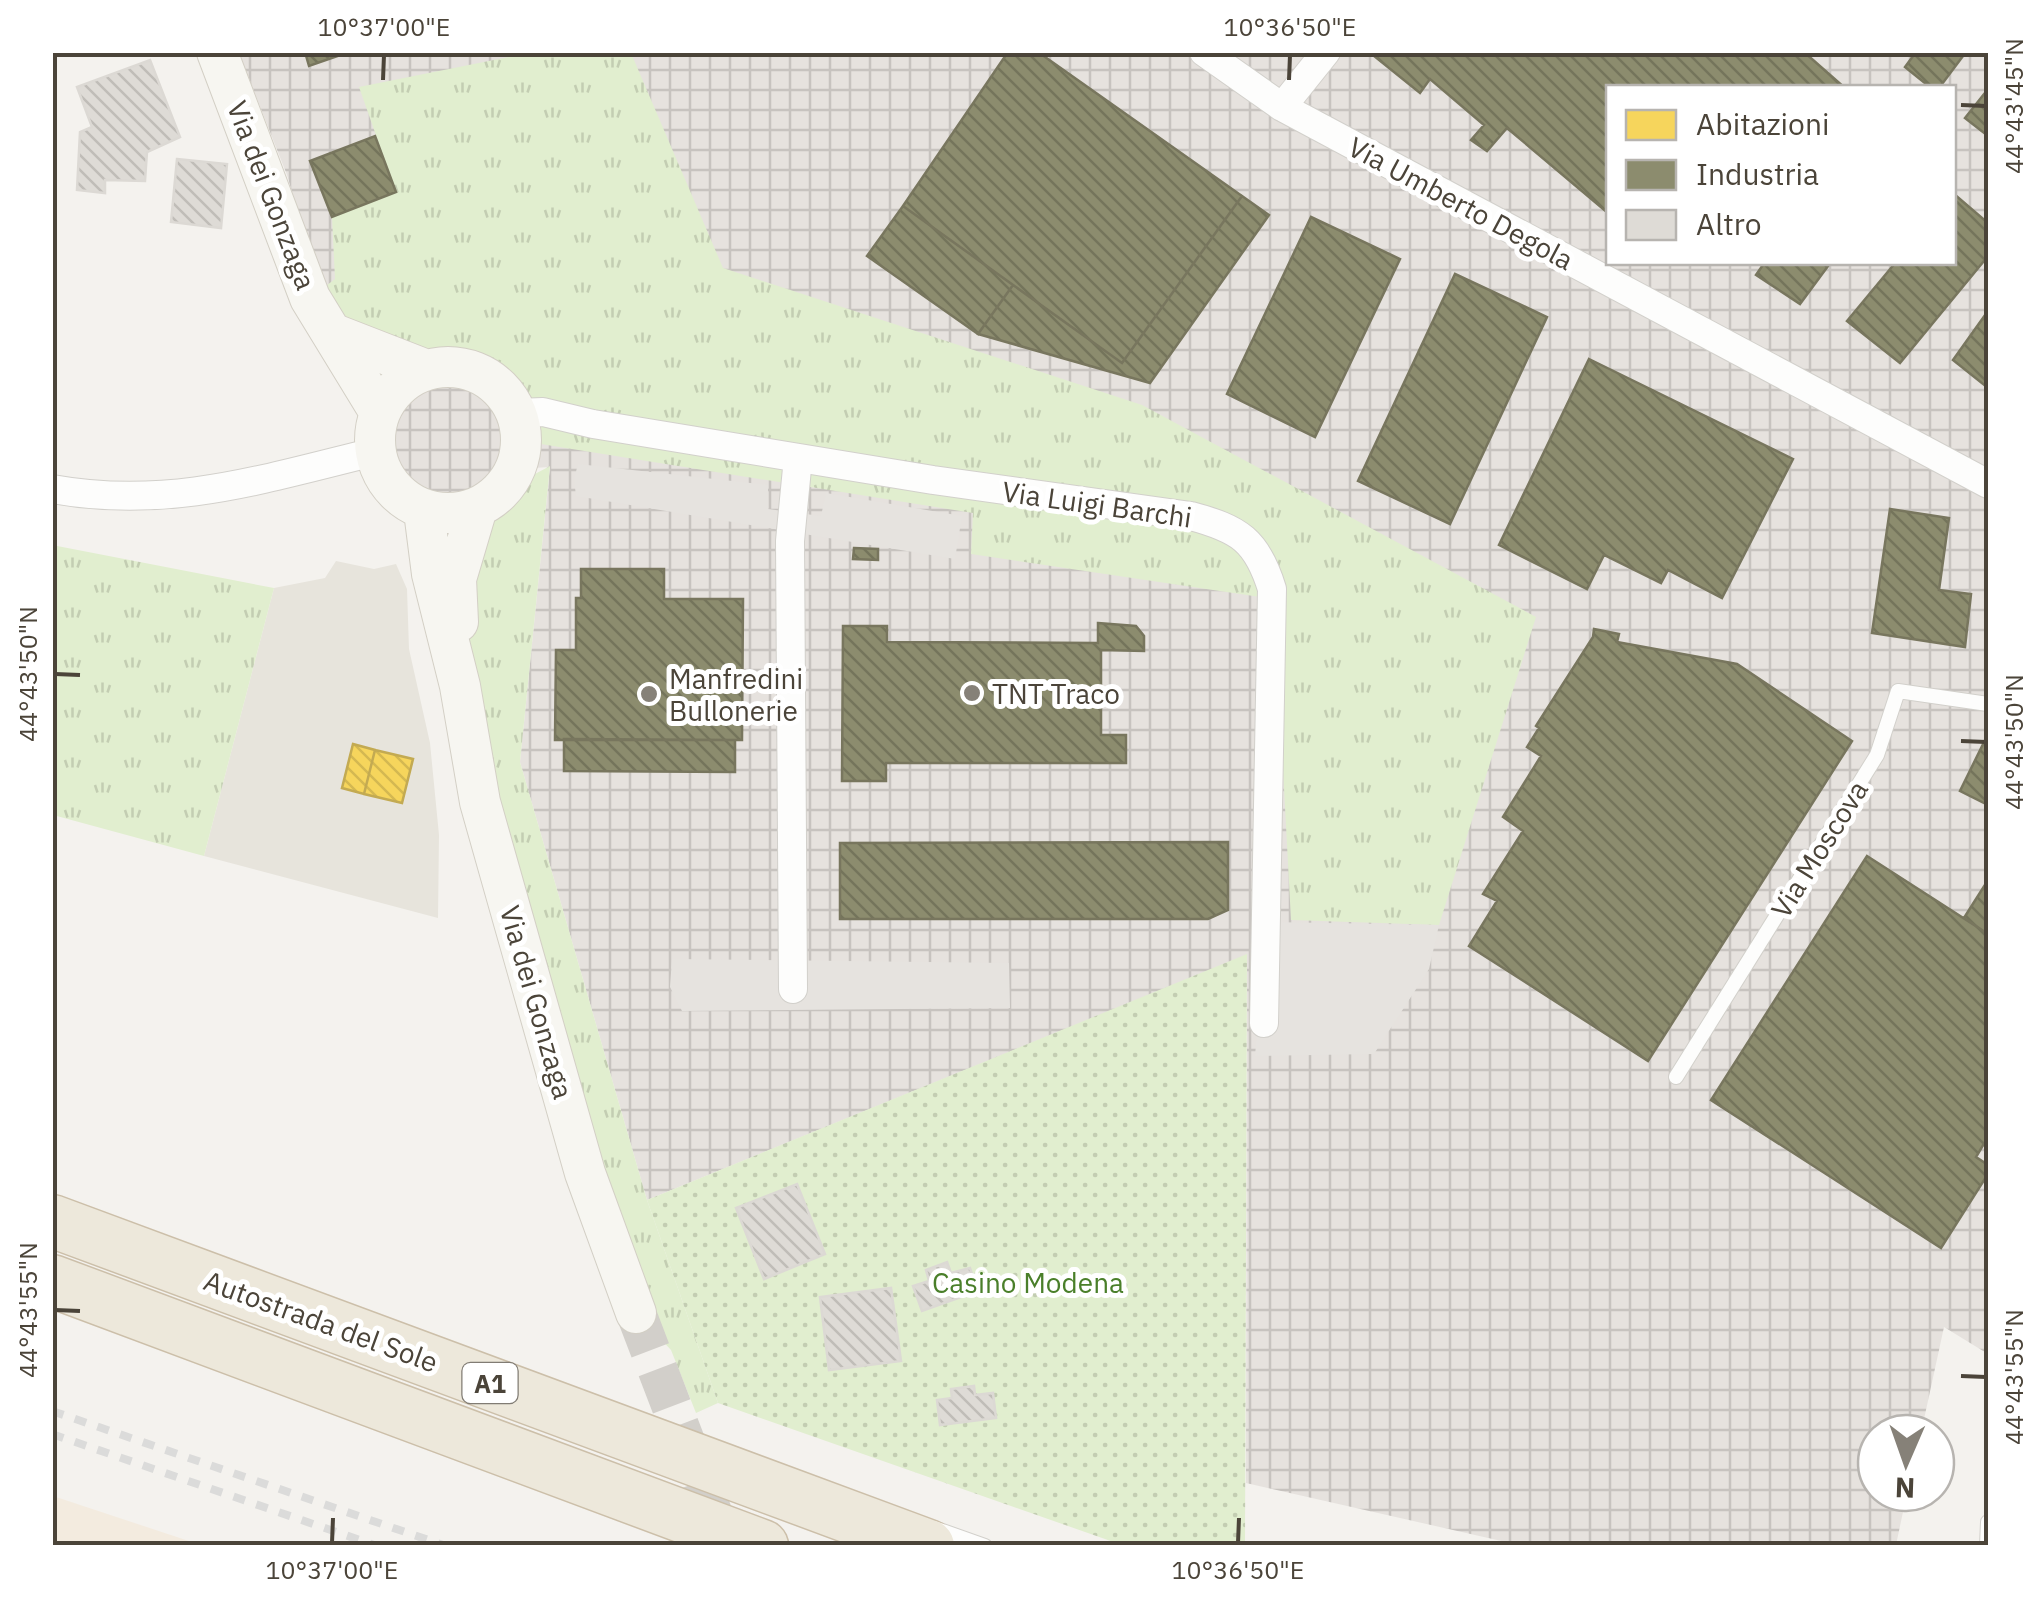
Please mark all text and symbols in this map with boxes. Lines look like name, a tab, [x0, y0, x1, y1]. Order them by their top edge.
text: 10°37'00"E	[318, 10, 450, 43]
text: 10°36'50"E	[1224, 10, 1356, 43]
text: 44°43'45"N	[1997, 38, 2030, 174]
legend	[1606, 85, 1956, 265]
street label: Via dei Gonzaga	[219, 95, 325, 295]
text: Abitazioni	[1696, 104, 1829, 143]
street label: Via Umberto Degola	[1342, 128, 1580, 278]
text: Industria	[1696, 154, 1819, 193]
text: Altro	[1696, 204, 1761, 243]
street label: Via Luigi Barchi	[1000, 472, 1194, 536]
text: 44°43'50"N	[11, 606, 44, 742]
place label: Manfredini Bullonerie	[669, 660, 803, 729]
text: 44°43'50"N	[1997, 674, 2030, 810]
place label: TNT Traco	[992, 675, 1120, 712]
marker: TNT Traco	[961, 682, 983, 704]
marker: Manfredini Bullonerie	[638, 683, 660, 705]
street label: Via Moscova	[1762, 773, 1876, 925]
street label: Via dei Gonzaga	[492, 901, 582, 1103]
text: 44°43'55"N	[11, 1242, 44, 1378]
street label: Autostrada del Sole	[199, 1262, 443, 1380]
park label: Casino Modena	[932, 1264, 1124, 1301]
text: 44°43'55"N	[1997, 1309, 2030, 1445]
road number: A1	[462, 1363, 518, 1403]
north arrow	[1856, 1413, 1956, 1513]
text: N	[1894, 1470, 1916, 1507]
text: 10°37'00"E	[266, 1553, 398, 1586]
text: 10°36'50"E	[1172, 1553, 1304, 1586]

